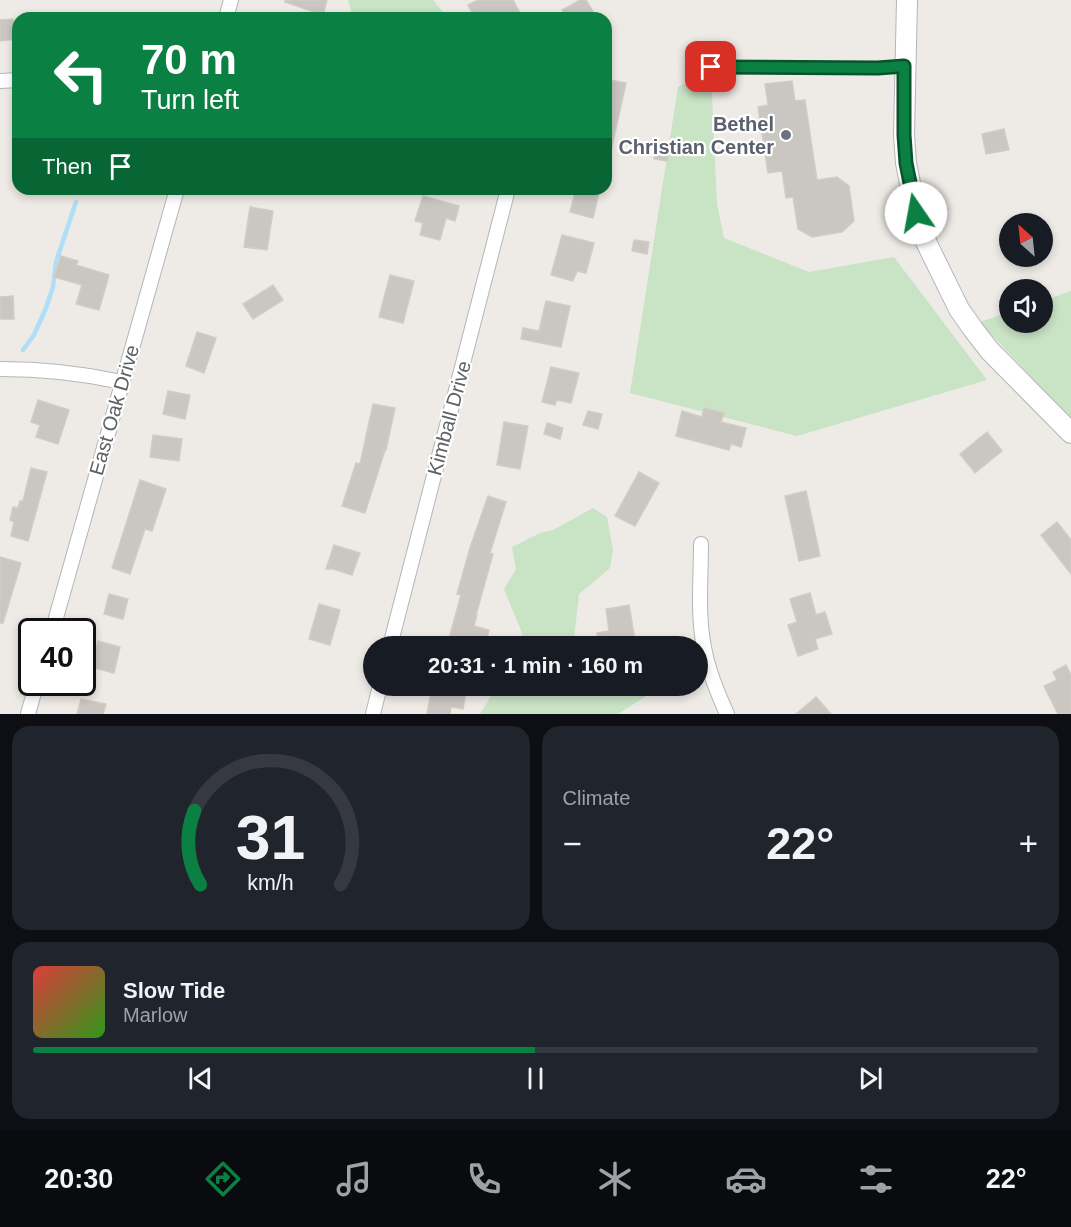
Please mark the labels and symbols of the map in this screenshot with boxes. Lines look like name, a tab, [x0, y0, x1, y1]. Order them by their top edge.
pin	[685, 41, 736, 92]
place label: Bethel Christian Center	[618, 113, 774, 158]
marker: Bethel Christian Center	[779, 128, 793, 142]
position arrow	[884, 181, 948, 245]
north arrow	[999, 213, 1053, 267]
street label: East Oak Drive	[85, 342, 143, 478]
street label: Kimball Drive	[423, 358, 475, 478]
speed limit sign: 40	[18, 618, 96, 696]

